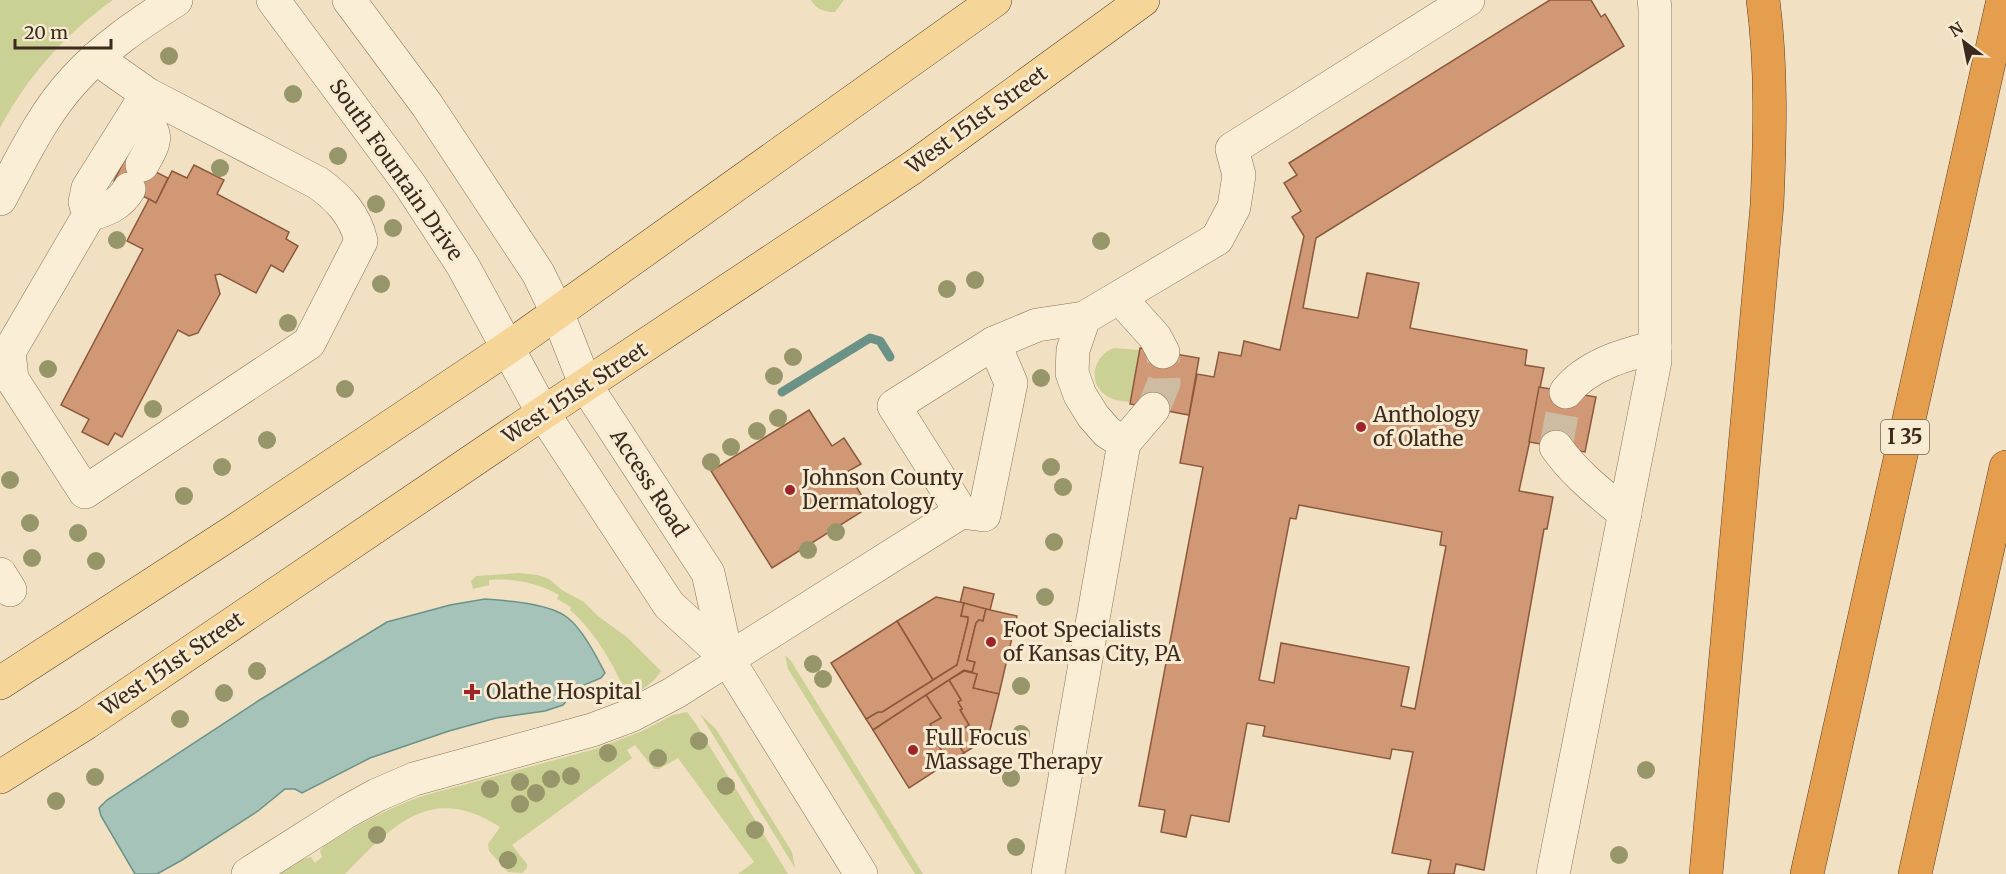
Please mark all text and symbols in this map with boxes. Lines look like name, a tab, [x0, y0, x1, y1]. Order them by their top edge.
scale bar	[15, 12, 111, 50]
north arrow	[1934, 12, 1994, 72]
text: N	[1945, 17, 1967, 41]
text: 20 m	[24, 21, 68, 44]
street label: West 151st Street	[900, 59, 1052, 180]
street label: South Fountain Drive	[324, 74, 469, 266]
street label: West 151st Street	[496, 336, 652, 450]
place label: Anthology of Olathe	[1372, 401, 1480, 452]
marker: Anthology of Olathe	[1354, 420, 1368, 434]
road number: I 35	[1881, 420, 1929, 454]
street label: Access Road	[604, 423, 694, 542]
place label: Johnson County Dermatology	[801, 464, 964, 515]
marker: Johnson County Dermatology	[783, 483, 797, 497]
street label: West 151st Street	[94, 606, 249, 722]
place label: Foot Specialists of Kansas City, PA	[1003, 616, 1181, 667]
marker: Foot Specialists of Kansas City, PA	[984, 635, 998, 649]
place label: Olathe Hospital	[486, 678, 641, 705]
marker: Olathe Hospital	[463, 683, 481, 701]
place label: Full Focus Massage Therapy	[925, 724, 1103, 775]
marker: Full Focus Massage Therapy	[906, 743, 920, 757]

